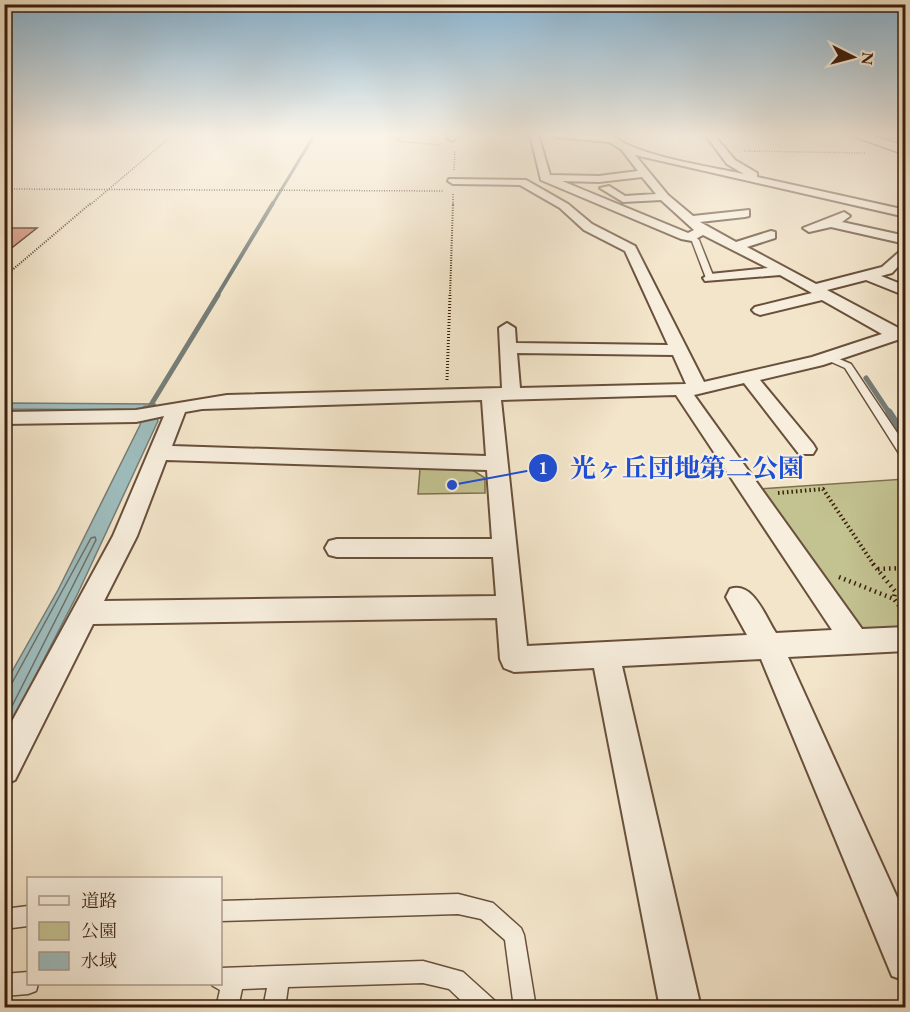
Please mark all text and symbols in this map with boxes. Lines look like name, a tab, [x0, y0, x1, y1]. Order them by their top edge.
north arrow	[823, 27, 883, 87]
text: N	[856, 51, 879, 66]
callout: 光ヶ丘団地第二公園	[528, 446, 816, 490]
text: 光ヶ丘団地第二公園	[570, 451, 804, 485]
text: 1	[538, 456, 548, 479]
legend	[27, 877, 222, 985]
text: 道路	[81, 889, 117, 912]
text: 公園	[81, 919, 117, 942]
text: 水域	[81, 949, 117, 972]

